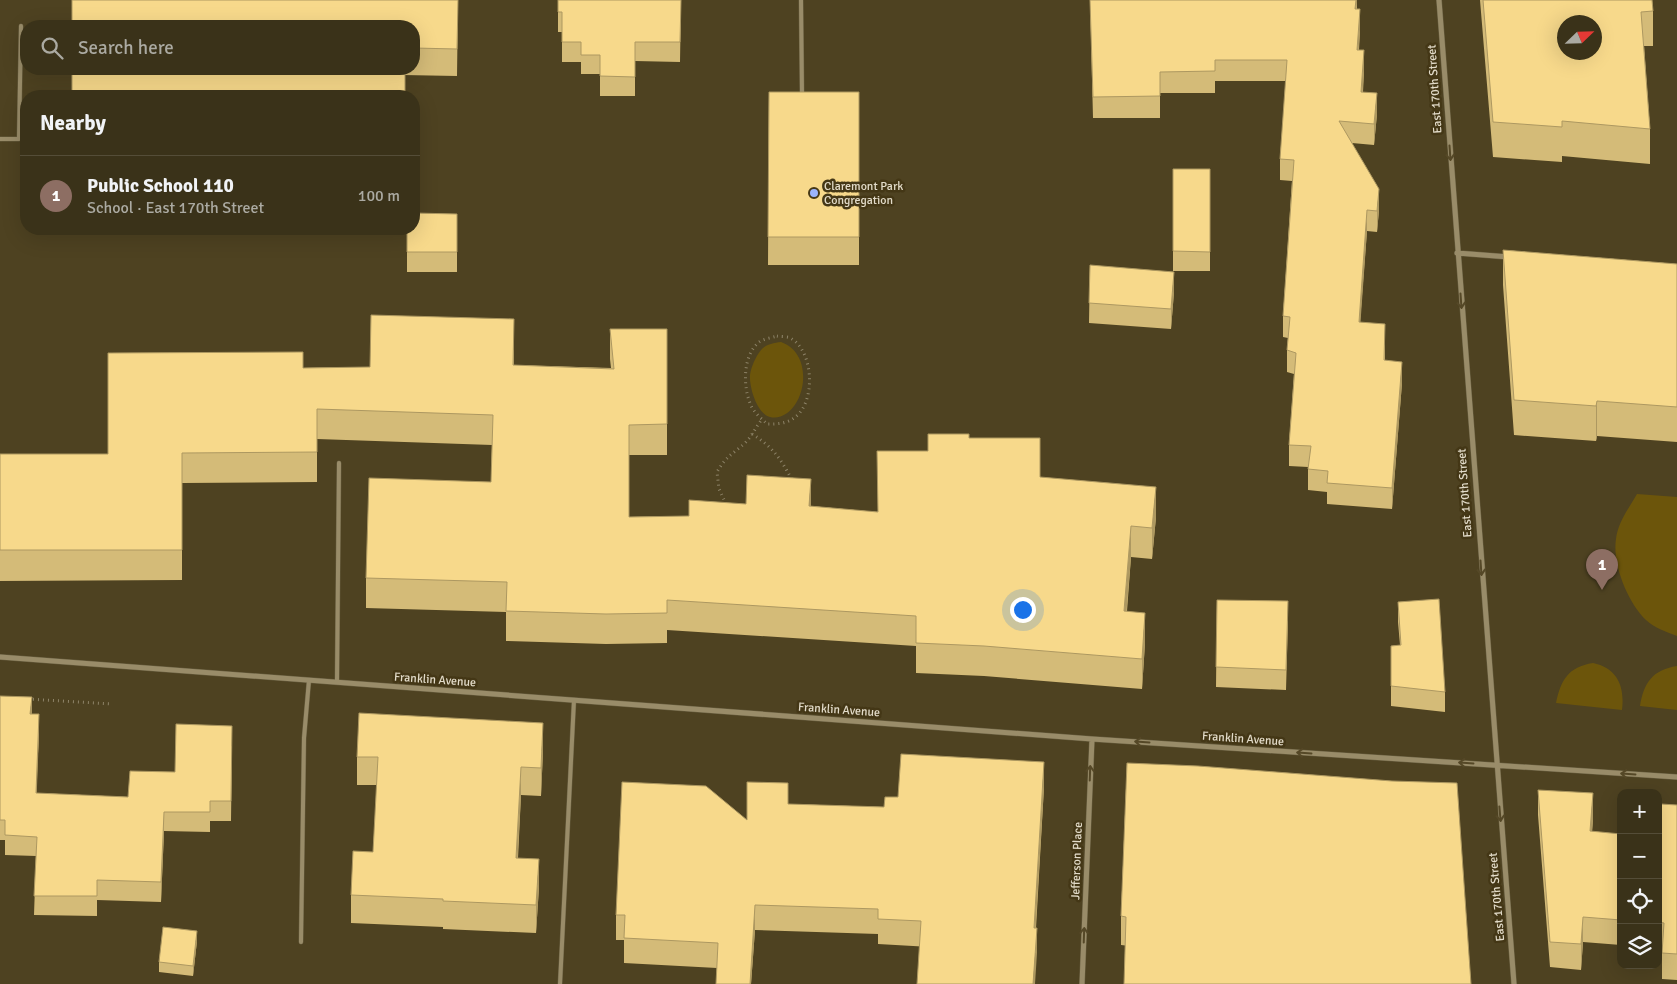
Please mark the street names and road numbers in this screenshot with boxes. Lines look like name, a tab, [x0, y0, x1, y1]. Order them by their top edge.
street label: East 170th Street	[1424, 44, 1446, 134]
street label: East 170th Street	[1454, 448, 1476, 538]
street label: Franklin Avenue	[393, 670, 477, 690]
street label: Franklin Avenue	[797, 700, 881, 720]
street label: Franklin Avenue	[1201, 729, 1285, 749]
street label: Jefferson Place	[1068, 822, 1086, 900]
street label: East 170th Street	[1486, 852, 1508, 942]

